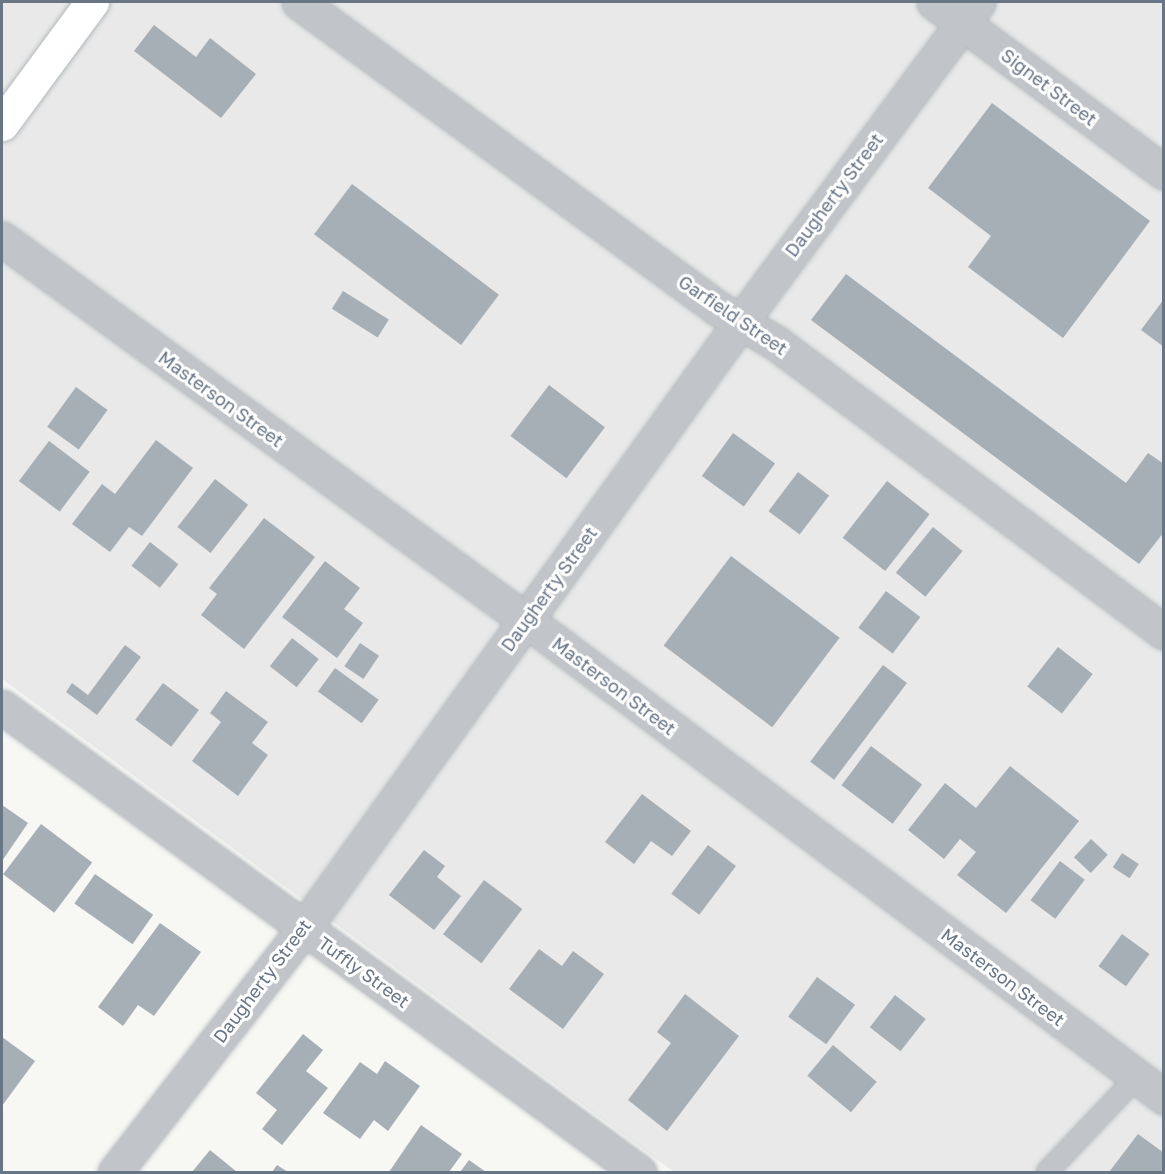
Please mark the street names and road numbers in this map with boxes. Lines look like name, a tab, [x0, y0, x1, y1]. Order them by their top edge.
street label: Signet Street	[997, 44, 1101, 130]
street label: Daugherty Street	[781, 129, 887, 261]
street label: Garfield Street	[675, 271, 791, 359]
street label: Masterson Street	[154, 346, 288, 452]
street label: Daugherty Street	[496, 522, 602, 656]
street label: Masterson Street	[548, 633, 680, 739]
street label: Daugherty Street	[209, 915, 315, 1047]
street label: Masterson Street	[937, 924, 1069, 1030]
street label: Tuffly Street	[314, 932, 414, 1012]

